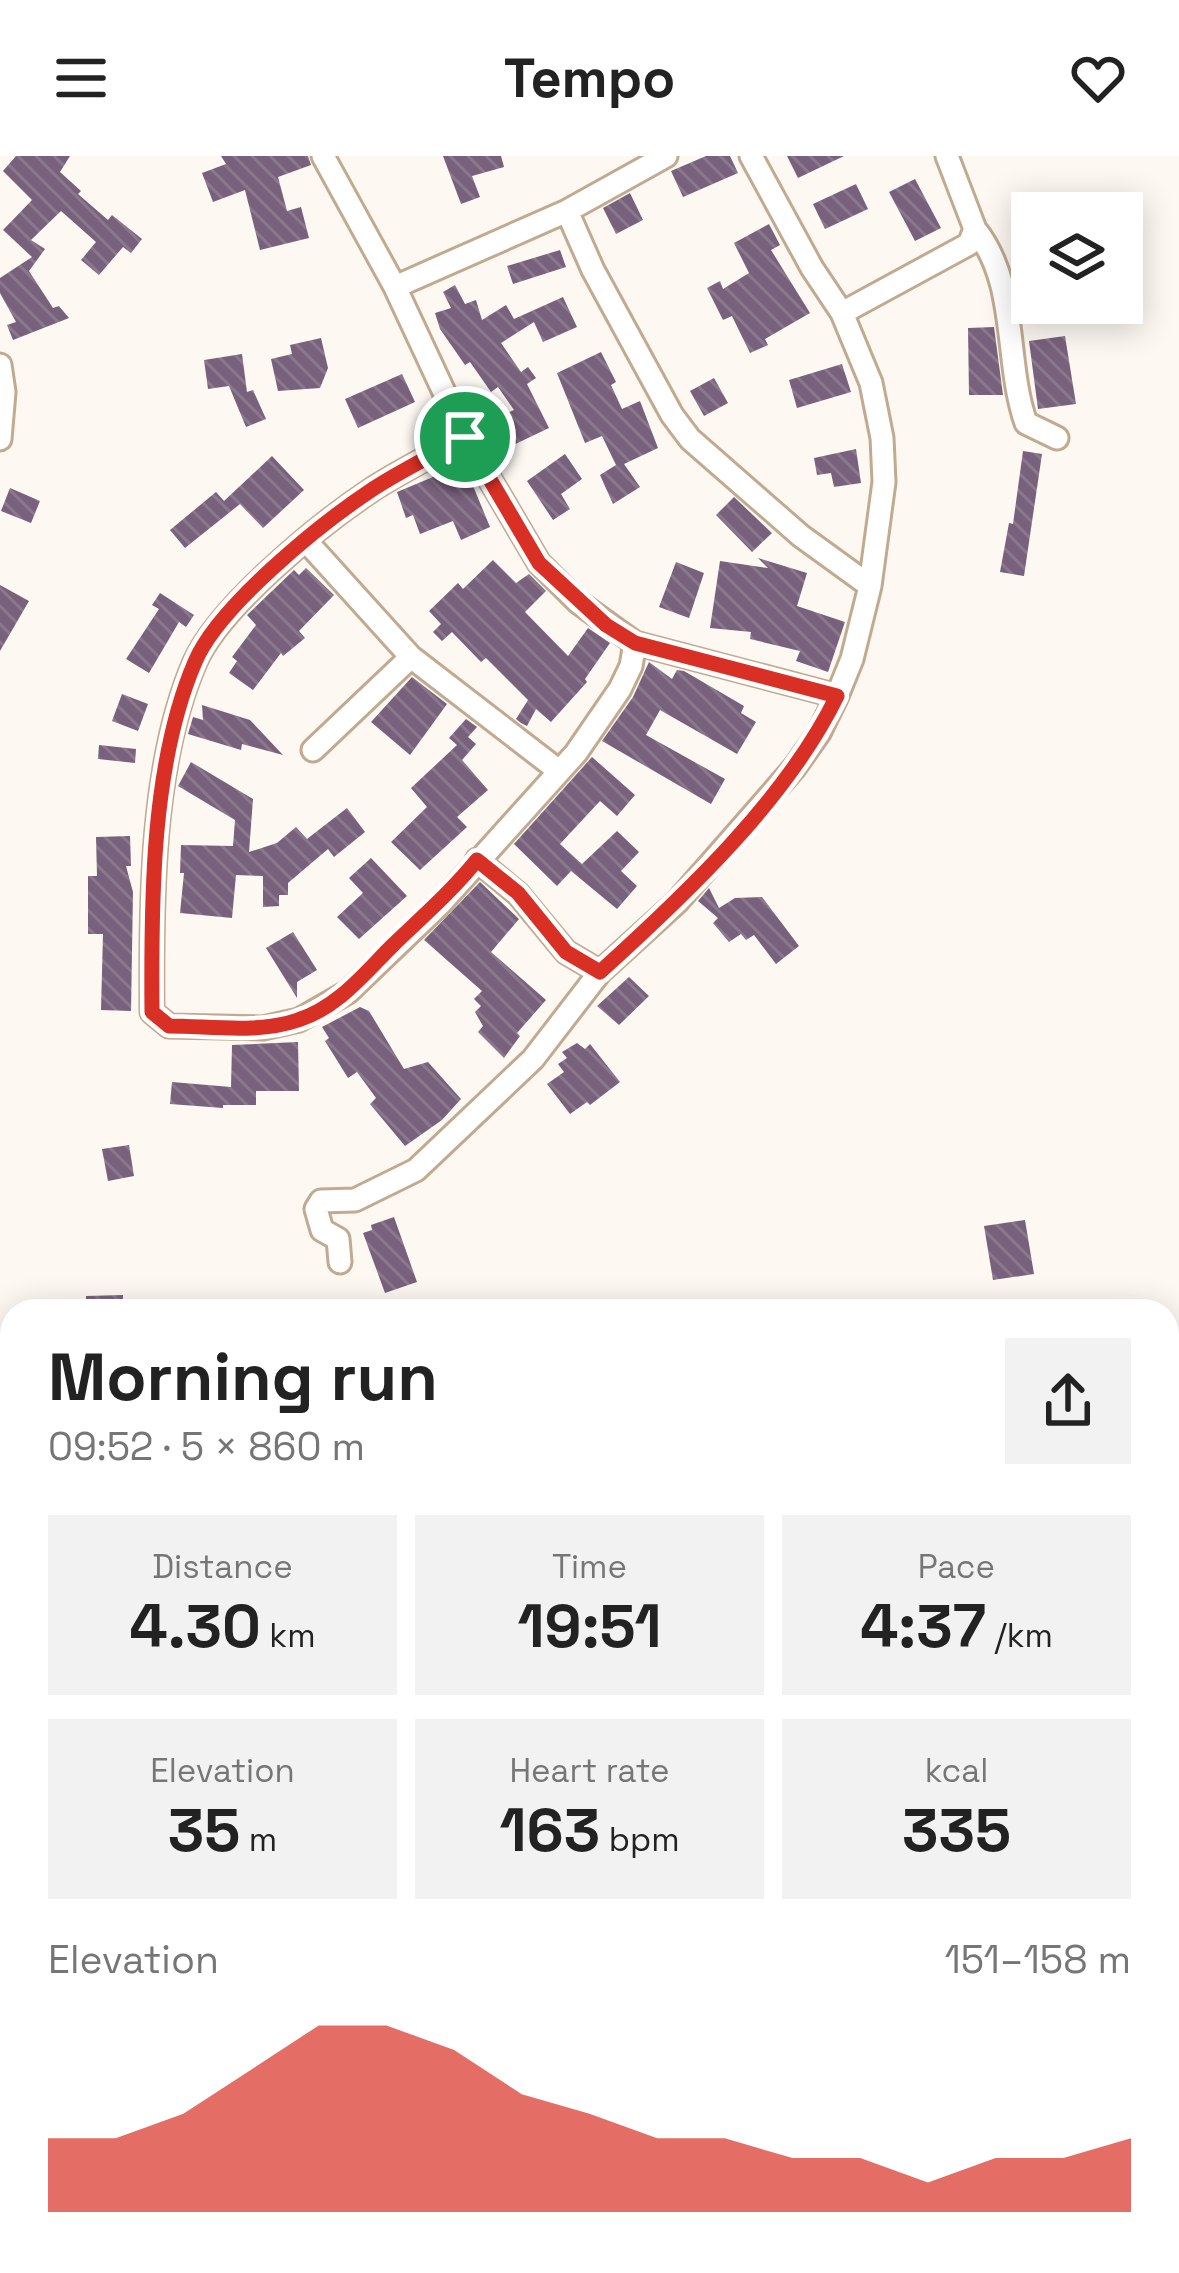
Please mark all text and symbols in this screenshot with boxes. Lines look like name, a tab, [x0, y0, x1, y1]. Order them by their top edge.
text: Tempo	[504, 44, 675, 113]
icon: menu	[48, 45, 114, 111]
icon: heart	[1065, 45, 1131, 111]
map controls	[1011, 192, 1143, 324]
button: layers	[1011, 192, 1143, 324]
pin	[414, 386, 516, 488]
icon: arrive	[432, 404, 498, 470]
text: Morning run	[48, 1335, 438, 1419]
button: share	[1005, 1338, 1131, 1464]
text: 09:52 · 5 × 860 m	[48, 1422, 365, 1471]
text: Distance	[152, 1546, 293, 1588]
text: Time	[552, 1546, 627, 1588]
text: Pace	[918, 1546, 995, 1588]
text: 4.30	[129, 1588, 261, 1665]
text: 19:51	[517, 1588, 662, 1665]
text: 4:37	[860, 1588, 986, 1665]
text: km	[261, 1615, 316, 1657]
text: /km	[986, 1615, 1053, 1657]
text: Elevation	[150, 1750, 295, 1792]
text: Heart rate	[509, 1750, 670, 1792]
text: kcal	[925, 1750, 988, 1792]
text: 35	[168, 1792, 240, 1869]
text: 163	[499, 1792, 600, 1869]
text: 335	[902, 1792, 1011, 1869]
text: m	[240, 1819, 277, 1861]
text: bpm	[600, 1819, 680, 1861]
text: Elevation	[48, 1935, 219, 1984]
text: 151–158 m	[944, 1935, 1131, 1984]

